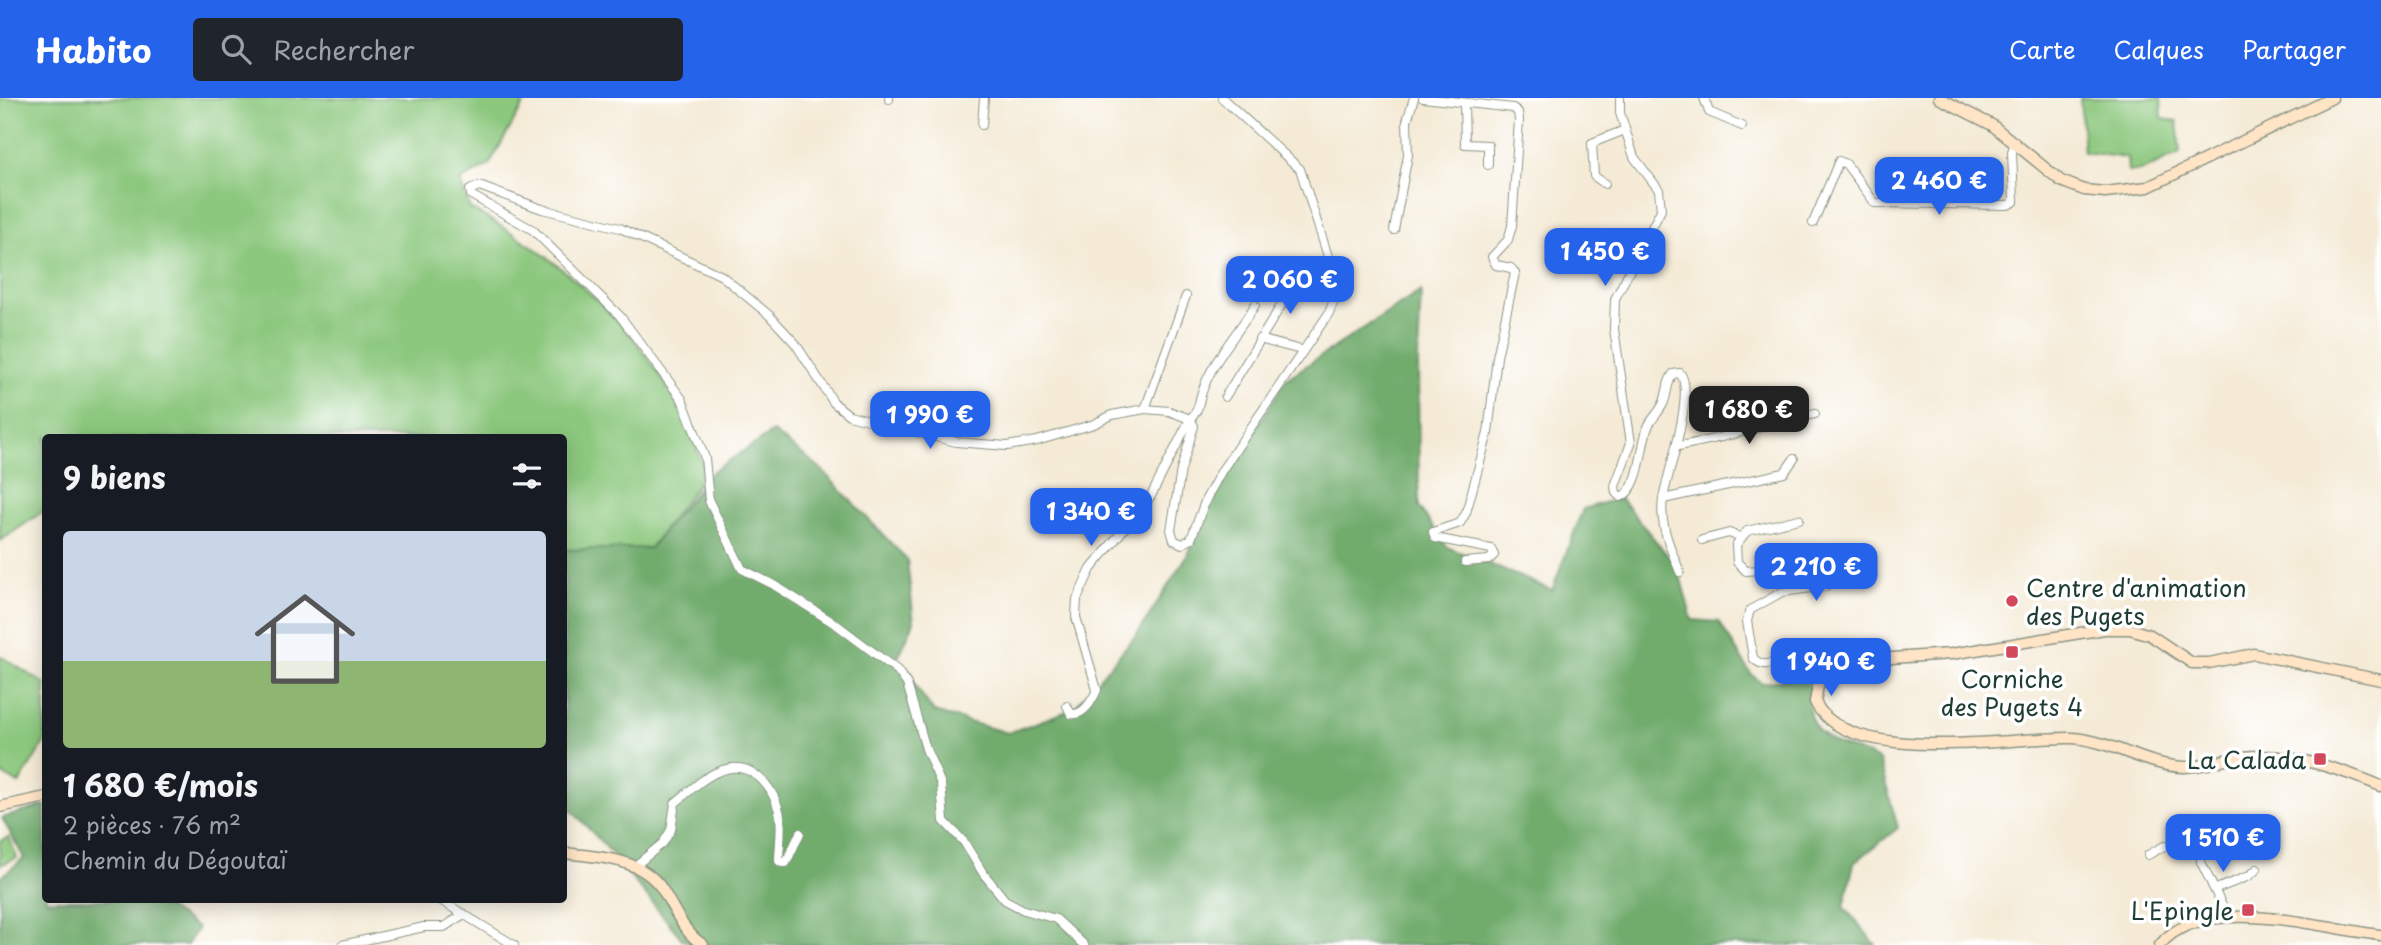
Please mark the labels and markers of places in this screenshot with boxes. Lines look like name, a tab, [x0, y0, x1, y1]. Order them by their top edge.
pin: 2 460 €	[1874, 158, 2004, 217]
pin: 1 450 €	[1540, 228, 1670, 288]
pin: 2 060 €	[1225, 256, 1355, 316]
pin: 1 680 €	[1684, 386, 1814, 446]
pin: 1 990 €	[865, 392, 995, 451]
pin: 1 340 €	[1026, 489, 1156, 548]
pin: 2 210 €	[1751, 544, 1881, 603]
place label: Centre d'animation des Pugets	[2026, 569, 2247, 633]
marker: Centre d'animation des Pugets	[2004, 593, 2020, 609]
pin: 1 940 €	[1766, 638, 1896, 698]
marker: Corniche des Pugets 4	[2004, 644, 2020, 660]
place label: Corniche des Pugets 4	[1941, 660, 2083, 724]
place label: La Calada	[2187, 741, 2306, 777]
marker: La Calada	[2312, 751, 2328, 767]
pin: 1 510 €	[2158, 814, 2288, 874]
place label: L'Epingle	[2131, 892, 2234, 928]
marker: L'Epingle	[2240, 902, 2256, 918]

